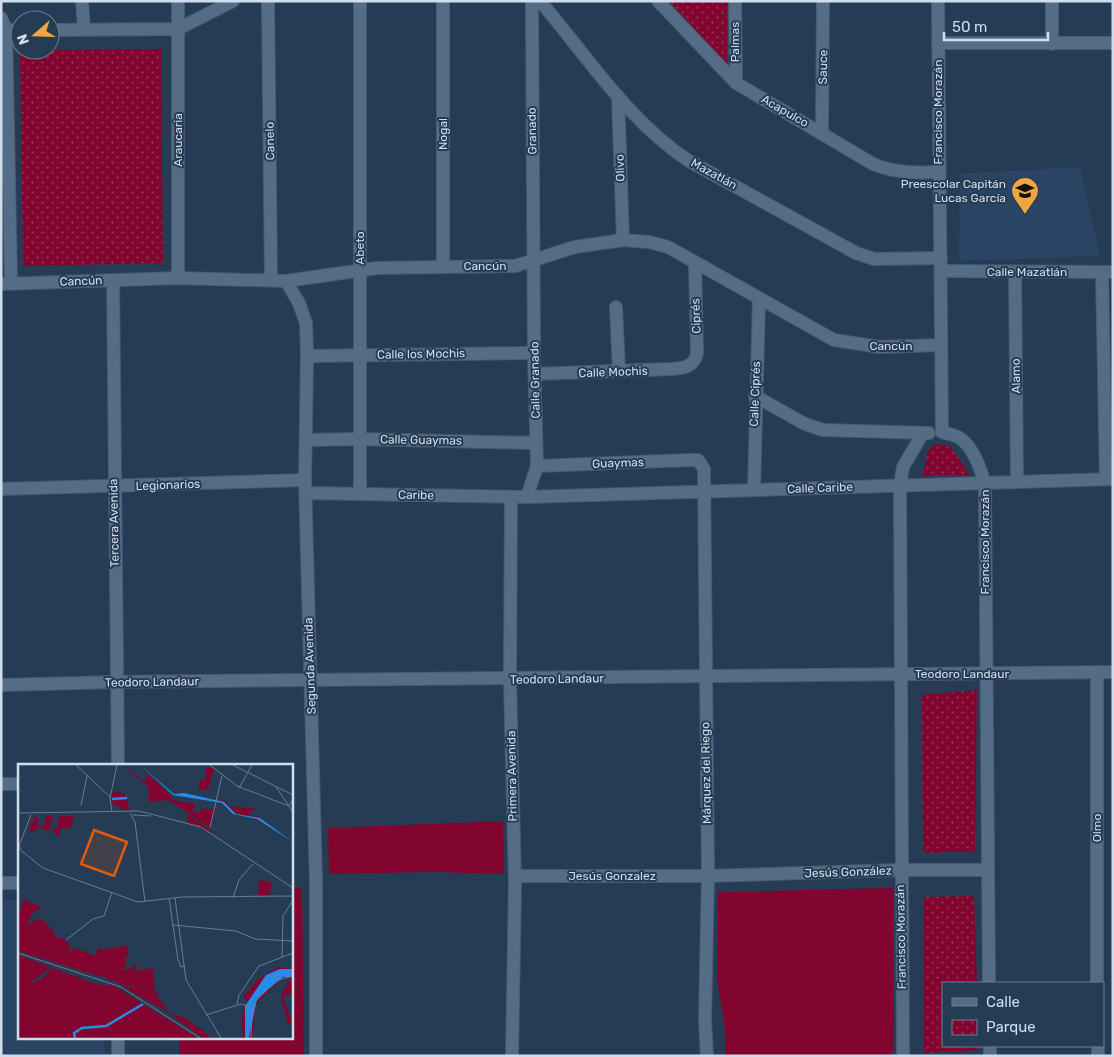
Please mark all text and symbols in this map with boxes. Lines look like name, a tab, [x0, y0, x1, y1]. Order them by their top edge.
north arrow	[10, 10, 60, 60]
scale bar	[944, 10, 1048, 42]
text: 50 m	[952, 18, 987, 36]
street label: Palmas	[728, 22, 742, 62]
text: N	[14, 32, 33, 47]
street label: Sauce	[816, 49, 830, 84]
street label: Francisco Morazán	[931, 60, 945, 164]
street label: Acapulco	[759, 92, 811, 130]
street label: Granado	[525, 107, 539, 155]
street label: Araucaria	[171, 113, 185, 167]
street label: Nogal	[436, 118, 450, 150]
street label: Canelo	[263, 122, 277, 160]
street label: Olivo	[613, 154, 627, 182]
street label: Mazatlán	[689, 156, 739, 192]
school or university icon: Preescolar Capitán Lucas García	[1010, 176, 1040, 215]
place label: Preescolar Capitán Lucas García	[901, 177, 1006, 205]
street label: Abeto	[353, 231, 367, 265]
street label: Cancún	[463, 259, 507, 273]
street label: Calle Mazatlán	[987, 265, 1067, 279]
street label: Cancún	[59, 273, 103, 289]
street label: Ciprés	[688, 298, 704, 334]
street label: Cancún	[869, 339, 913, 353]
street label: Calle Granado	[527, 341, 543, 419]
street label: Calle los Mochis	[377, 346, 465, 362]
street label: Alamo	[1009, 358, 1023, 394]
street label: Calle Ciprés	[747, 361, 763, 427]
street label: Calle Mochis	[578, 364, 648, 380]
street label: Calle Guaymas	[380, 432, 462, 448]
street label: Guaymas	[592, 455, 644, 471]
street label: Legionarios	[135, 477, 201, 493]
street label: Tercera Avenida	[106, 478, 122, 568]
street label: Calle Caribe	[787, 480, 854, 496]
street label: Caribe	[398, 488, 434, 502]
street label: Francisco Morazán	[978, 490, 992, 594]
street label: Segunda Avenida	[301, 617, 319, 715]
street label: Teodoro Landaur	[915, 667, 1009, 681]
street label: Teodoro Landaur	[510, 671, 605, 687]
street label: Teodoro Landaur	[105, 674, 200, 690]
street label: Márquez del Riego	[698, 722, 714, 824]
street label: Primera Avenida	[504, 730, 520, 822]
inset map	[18, 764, 292, 1040]
street label: Olmo	[1090, 814, 1104, 842]
street label: Jesús González	[804, 863, 892, 881]
street label: Jesús Gonzalez	[568, 869, 656, 883]
street label: Francisco Morazán	[893, 884, 909, 990]
legend	[942, 982, 1104, 1047]
text: Calle	[986, 993, 1020, 1011]
text: Parque	[986, 1018, 1036, 1036]

